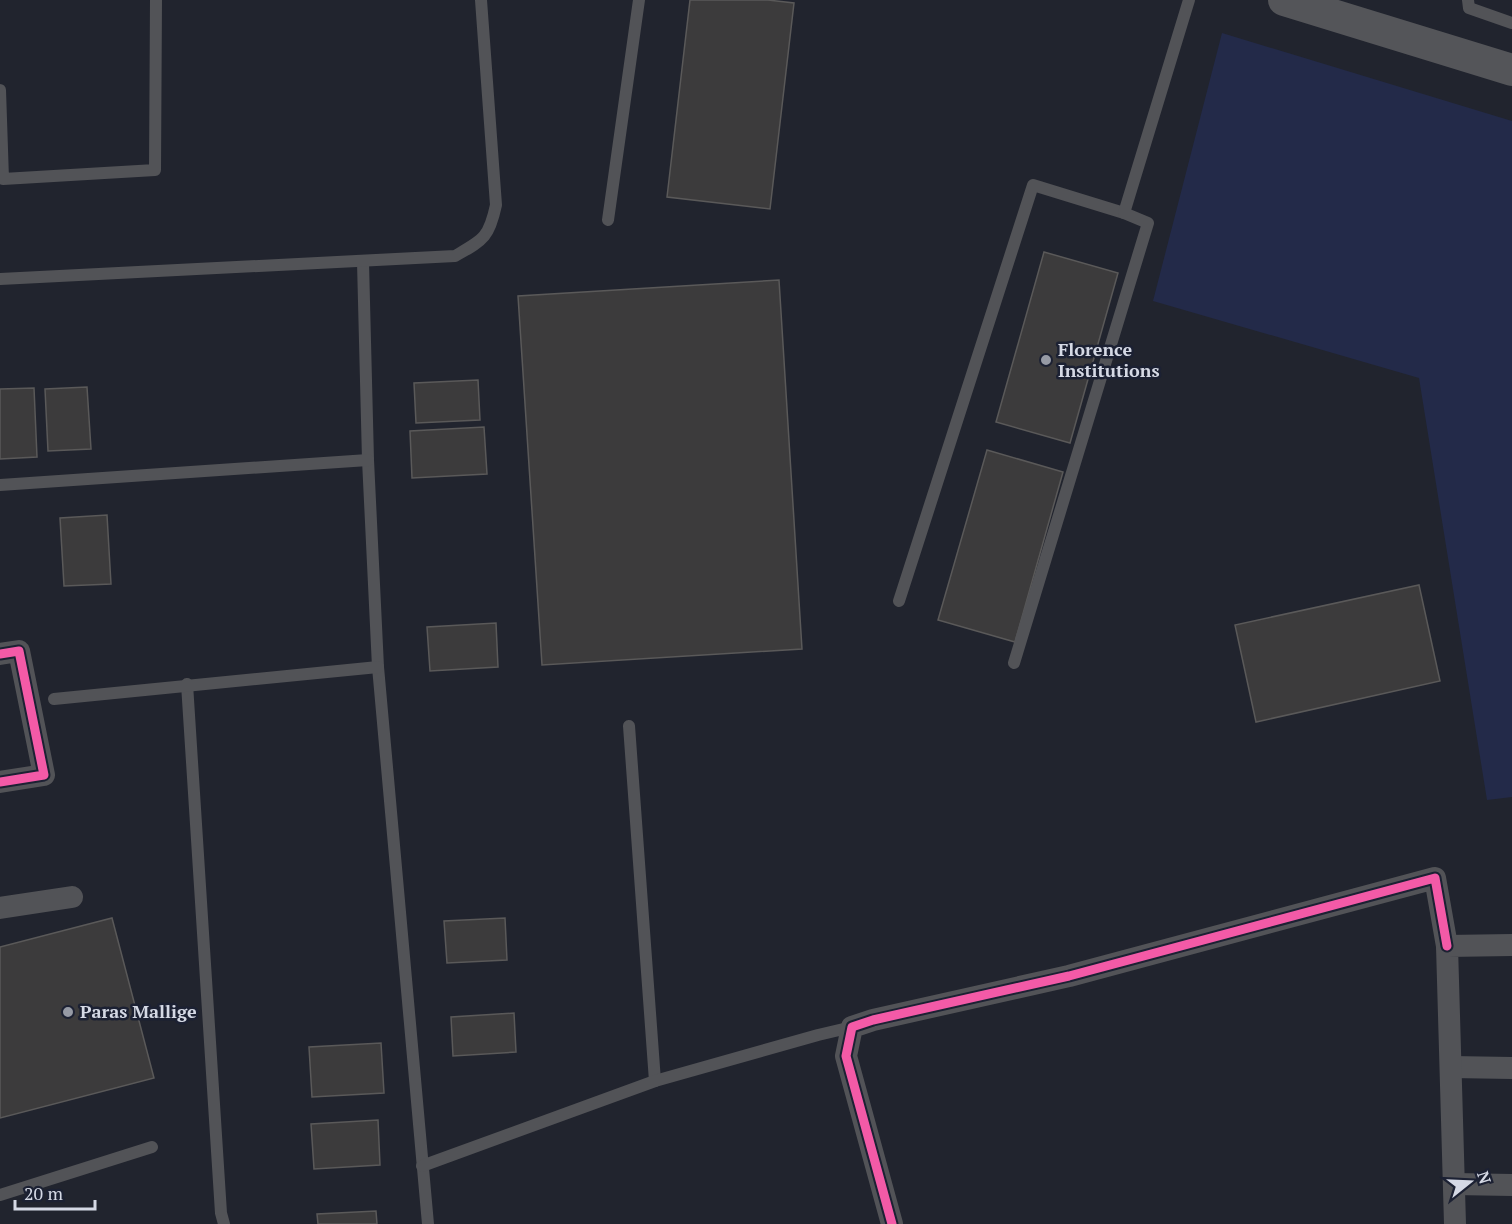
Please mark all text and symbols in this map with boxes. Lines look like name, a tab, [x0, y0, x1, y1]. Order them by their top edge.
place label: Florence Institutions	[1058, 337, 1160, 382]
marker: Florence Institutions	[1039, 353, 1053, 367]
place label: Paras Mallige	[80, 999, 197, 1023]
marker: Paras Mallige	[61, 1005, 75, 1019]
north arrow	[1440, 1152, 1500, 1212]
text: N	[1472, 1168, 1497, 1187]
scale bar	[15, 1173, 94, 1211]
text: 20 m	[24, 1181, 64, 1205]

